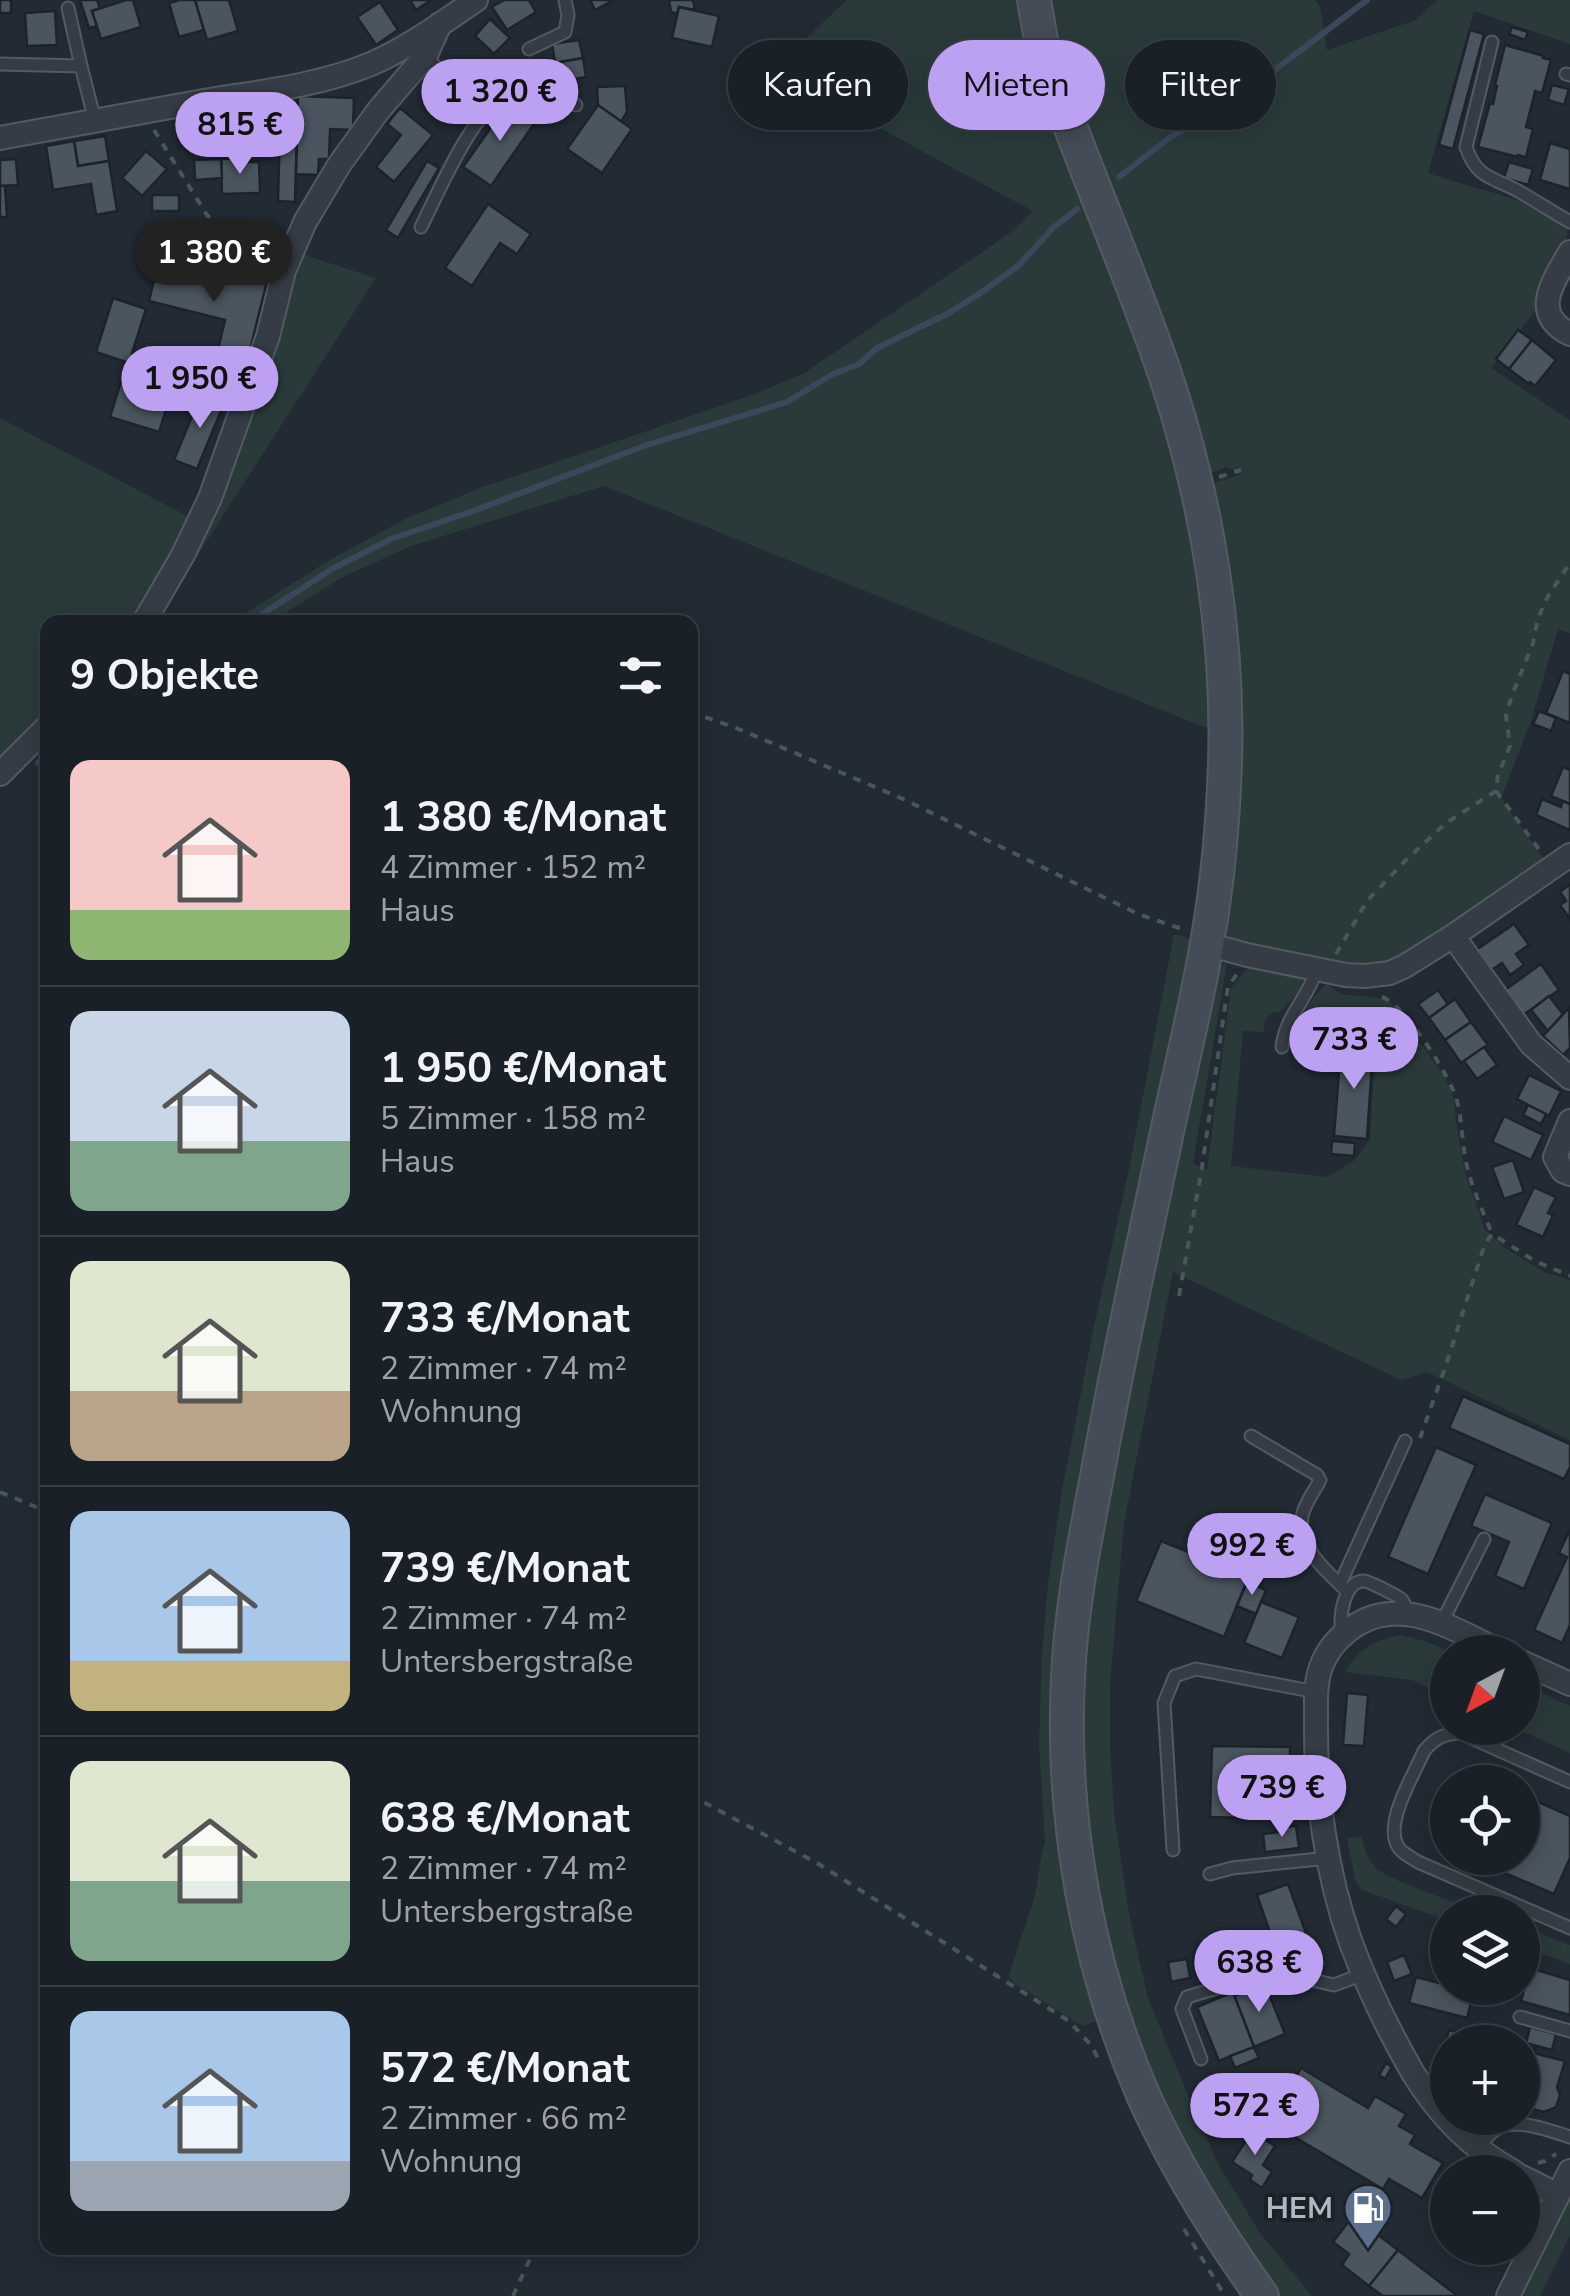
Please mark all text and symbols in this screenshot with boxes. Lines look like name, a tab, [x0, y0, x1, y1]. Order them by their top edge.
chip: Kaufen	[728, 40, 908, 130]
chip: Mieten	[928, 40, 1105, 130]
chip: Filter	[1125, 40, 1276, 130]
pin: 1 320 €	[408, 59, 592, 144]
text: 1 320 €	[443, 70, 557, 113]
pin: 815 €	[170, 92, 310, 177]
text: 815 €	[197, 103, 283, 146]
pin: 1 380 €	[122, 220, 306, 305]
text: 1 380 €	[157, 231, 271, 274]
pin: 1 950 €	[108, 346, 292, 431]
text: 1 950 €	[143, 357, 257, 400]
text: 9 Objekte	[70, 647, 259, 704]
icon: filters	[613, 648, 668, 703]
text: 1 380 €/Monat	[380, 789, 666, 846]
icon: home	[150, 800, 270, 920]
text: 4 Zimmer · 152 m²	[380, 846, 646, 889]
text: Haus	[380, 889, 455, 932]
pin: 733 €	[1284, 1007, 1424, 1092]
text: 733 €	[1311, 1018, 1397, 1061]
text: 1 950 €/Monat	[380, 1040, 666, 1097]
icon: home	[150, 1051, 270, 1171]
text: 5 Zimmer · 158 m²	[380, 1097, 646, 1140]
text: Haus	[380, 1140, 455, 1183]
text: 733 €/Monat	[380, 1290, 630, 1347]
icon: home	[150, 1301, 270, 1421]
text: 2 Zimmer · 74 m²	[380, 1347, 627, 1390]
text: Wohnung	[380, 1390, 522, 1433]
pin: 992 €	[1182, 1513, 1322, 1598]
text: 992 €	[1209, 1524, 1295, 1567]
text: 739 €/Monat	[380, 1540, 630, 1597]
icon: home	[150, 1551, 270, 1671]
text: 2 Zimmer · 74 m²	[380, 1597, 627, 1640]
north arrow	[1430, 1635, 1540, 1745]
map controls	[1430, 1635, 1540, 2265]
text: Untersbergstraße	[380, 1640, 633, 1683]
pin: 739 €	[1212, 1755, 1352, 1840]
button: locate	[1430, 1765, 1540, 1875]
text: 739 €	[1239, 1766, 1325, 1809]
text: 638 €/Monat	[380, 1790, 630, 1847]
icon: home	[150, 1801, 270, 1921]
text: 2 Zimmer · 74 m²	[380, 1847, 627, 1890]
text: Untersbergstraße	[380, 1890, 633, 1933]
button: layers	[1430, 1895, 1540, 2005]
pin: 638 €	[1189, 1930, 1329, 2015]
text: 638 €	[1216, 1941, 1302, 1984]
button: +	[1430, 2025, 1540, 2135]
text: 572 €/Monat	[380, 2040, 630, 2097]
icon: home	[150, 2051, 270, 2171]
pin: 572 €	[1185, 2073, 1325, 2158]
text: 572 €	[1212, 2084, 1298, 2127]
text: 2 Zimmer · 66 m²	[380, 2097, 627, 2140]
text: Wohnung	[380, 2140, 522, 2183]
button: −	[1430, 2155, 1540, 2265]
fuel station icon: HEM	[1342, 2182, 1394, 2250]
place label: HEM	[1266, 2188, 1333, 2229]

